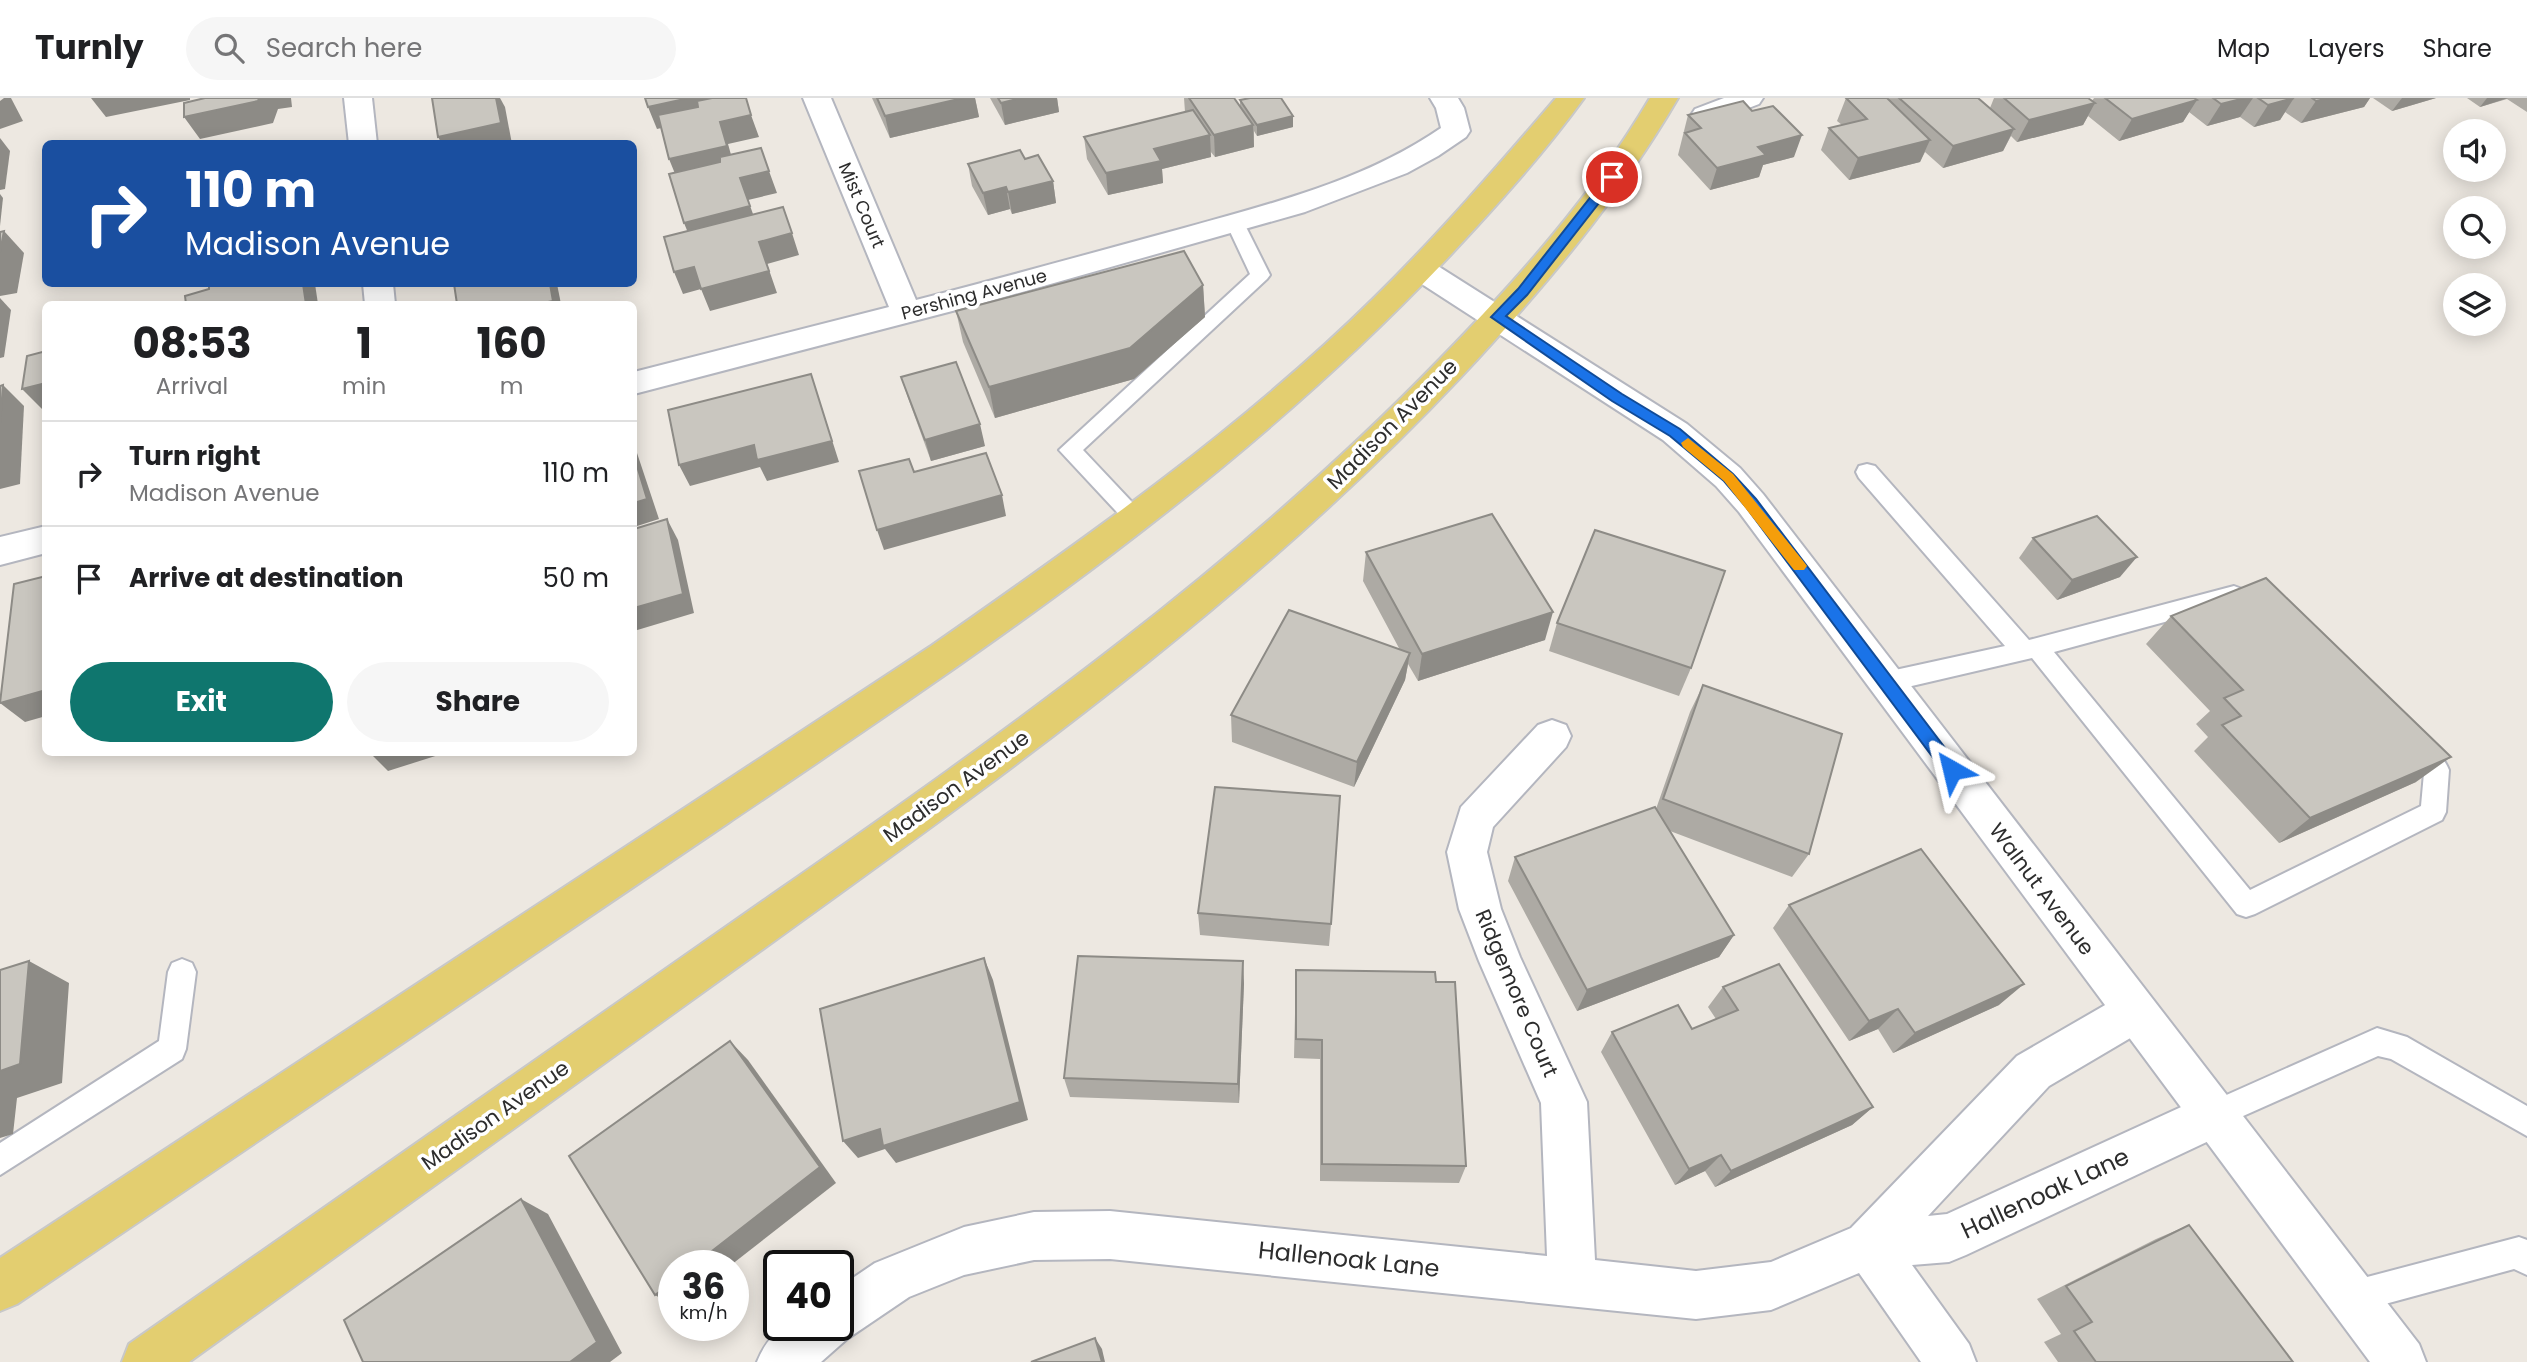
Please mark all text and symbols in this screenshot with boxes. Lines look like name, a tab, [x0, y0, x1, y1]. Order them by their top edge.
search box	[186, 17, 676, 80]
text: Turnly	[35, 24, 144, 71]
icon: search	[210, 29, 248, 67]
text: Search here	[266, 30, 422, 66]
text: Map	[2217, 32, 2270, 65]
text: Layers	[2308, 32, 2384, 65]
text: Share	[2422, 32, 2492, 65]
map controls	[2443, 119, 2506, 336]
button: sound	[2443, 119, 2506, 182]
pin	[1582, 147, 1642, 207]
text: 110 m	[185, 156, 316, 224]
street label: Mist Court	[833, 158, 891, 252]
icon: arrive	[1593, 158, 1631, 196]
icon: right	[70, 168, 161, 259]
button: search	[2443, 196, 2506, 259]
text: Madison Avenue	[185, 221, 450, 266]
street label: Pershing Avenue	[898, 263, 1050, 325]
button: layers	[2443, 273, 2506, 336]
text: 08:53	[132, 314, 252, 373]
text: 1	[356, 314, 372, 373]
text: 160	[477, 314, 547, 373]
street label: Madison Avenue	[1320, 352, 1464, 496]
text: Arrival	[156, 370, 228, 402]
text: min	[342, 370, 386, 402]
text: m	[500, 370, 523, 402]
text: Turn right	[129, 438, 261, 474]
icon: right	[70, 455, 108, 493]
text: 110 m	[542, 455, 609, 491]
text: Madison Avenue	[129, 477, 320, 509]
icon: arrive	[70, 560, 108, 598]
text: Arrive at destination	[129, 560, 404, 596]
text: 50 m	[543, 560, 609, 596]
button: Exit	[70, 662, 333, 742]
button: Share	[347, 662, 609, 742]
street label: Madison Avenue	[877, 723, 1035, 849]
position arrow	[1915, 733, 1989, 807]
street label: Walnut Avenue	[1983, 817, 2101, 961]
street label: Ridgemore Court	[1469, 905, 1565, 1081]
street label: Madison Avenue	[415, 1053, 575, 1177]
street label: Hallenoak Lane	[1956, 1140, 2134, 1246]
street label: Hallenoak Lane	[1257, 1233, 1441, 1285]
speed limit sign: 40	[763, 1250, 854, 1341]
text: 36	[682, 1262, 725, 1311]
text: km/h	[680, 1300, 727, 1325]

